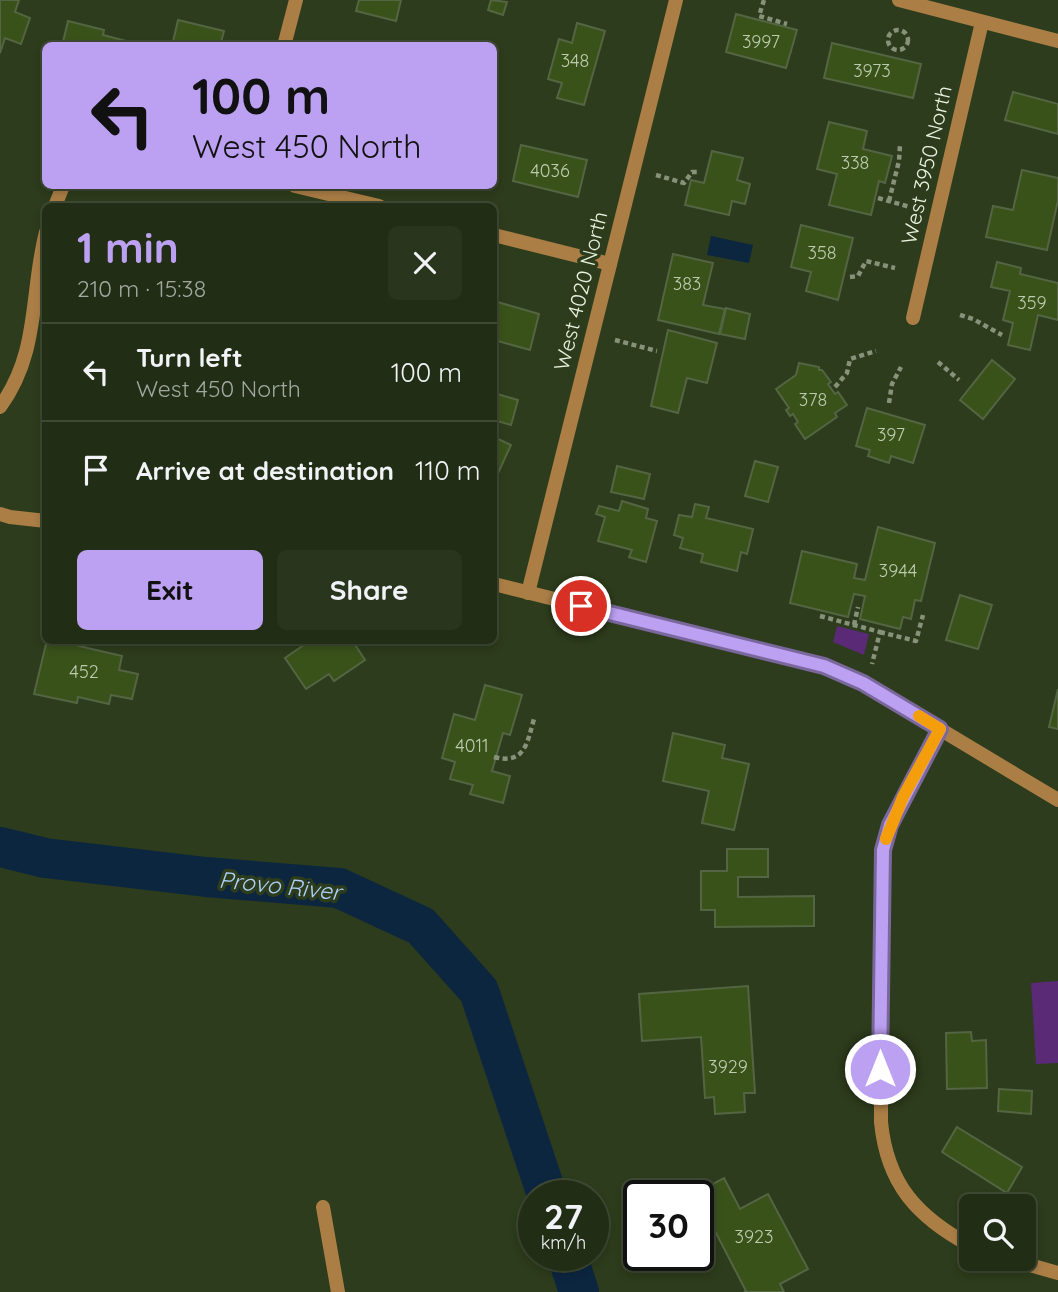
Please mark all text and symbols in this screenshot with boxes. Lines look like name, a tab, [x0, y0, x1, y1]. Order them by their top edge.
house number: 3997	[742, 30, 780, 53]
house number: 348	[561, 49, 589, 72]
house number: 3973	[853, 59, 891, 82]
text: 100 m	[192, 65, 330, 126]
icon: left	[77, 70, 168, 161]
street label: West 3950 North	[895, 83, 957, 247]
text: West 450 North	[192, 126, 421, 166]
house number: 338	[841, 151, 869, 174]
house number: 4036	[530, 159, 570, 182]
street label: West 4020 North	[548, 208, 612, 373]
text: 1 min	[77, 221, 179, 274]
button: close	[388, 226, 462, 300]
house number: 358	[808, 241, 836, 264]
house number: 383	[673, 272, 701, 295]
text: 210 m · 15:38	[77, 274, 206, 303]
house number: 359	[1017, 291, 1047, 314]
text: Turn left	[136, 341, 243, 374]
icon: left	[77, 353, 115, 391]
text: 100 m	[391, 356, 462, 389]
text: West 450 North	[136, 374, 301, 403]
house number: 378	[799, 388, 827, 411]
house number: 397	[877, 423, 905, 446]
icon: arrive	[77, 451, 115, 489]
text: Arrive at destination	[136, 454, 394, 487]
text: 110 m	[415, 454, 480, 487]
button: Exit	[77, 550, 263, 630]
button: Share	[277, 550, 462, 630]
house number: 3944	[879, 559, 917, 582]
pin	[551, 576, 611, 636]
icon: arrive	[562, 587, 600, 625]
house number: 452	[69, 660, 99, 683]
house number: 4011	[455, 734, 489, 757]
water label: Provo River	[218, 865, 346, 907]
position arrow	[843, 1032, 917, 1106]
house number: 3929	[708, 1055, 748, 1078]
speed limit sign: 30	[623, 1180, 714, 1271]
text: 27	[544, 1194, 583, 1238]
map controls	[959, 1194, 1036, 1271]
button: search	[959, 1194, 1036, 1271]
house number: 3923	[735, 1225, 773, 1248]
text: km/h	[541, 1231, 586, 1254]

